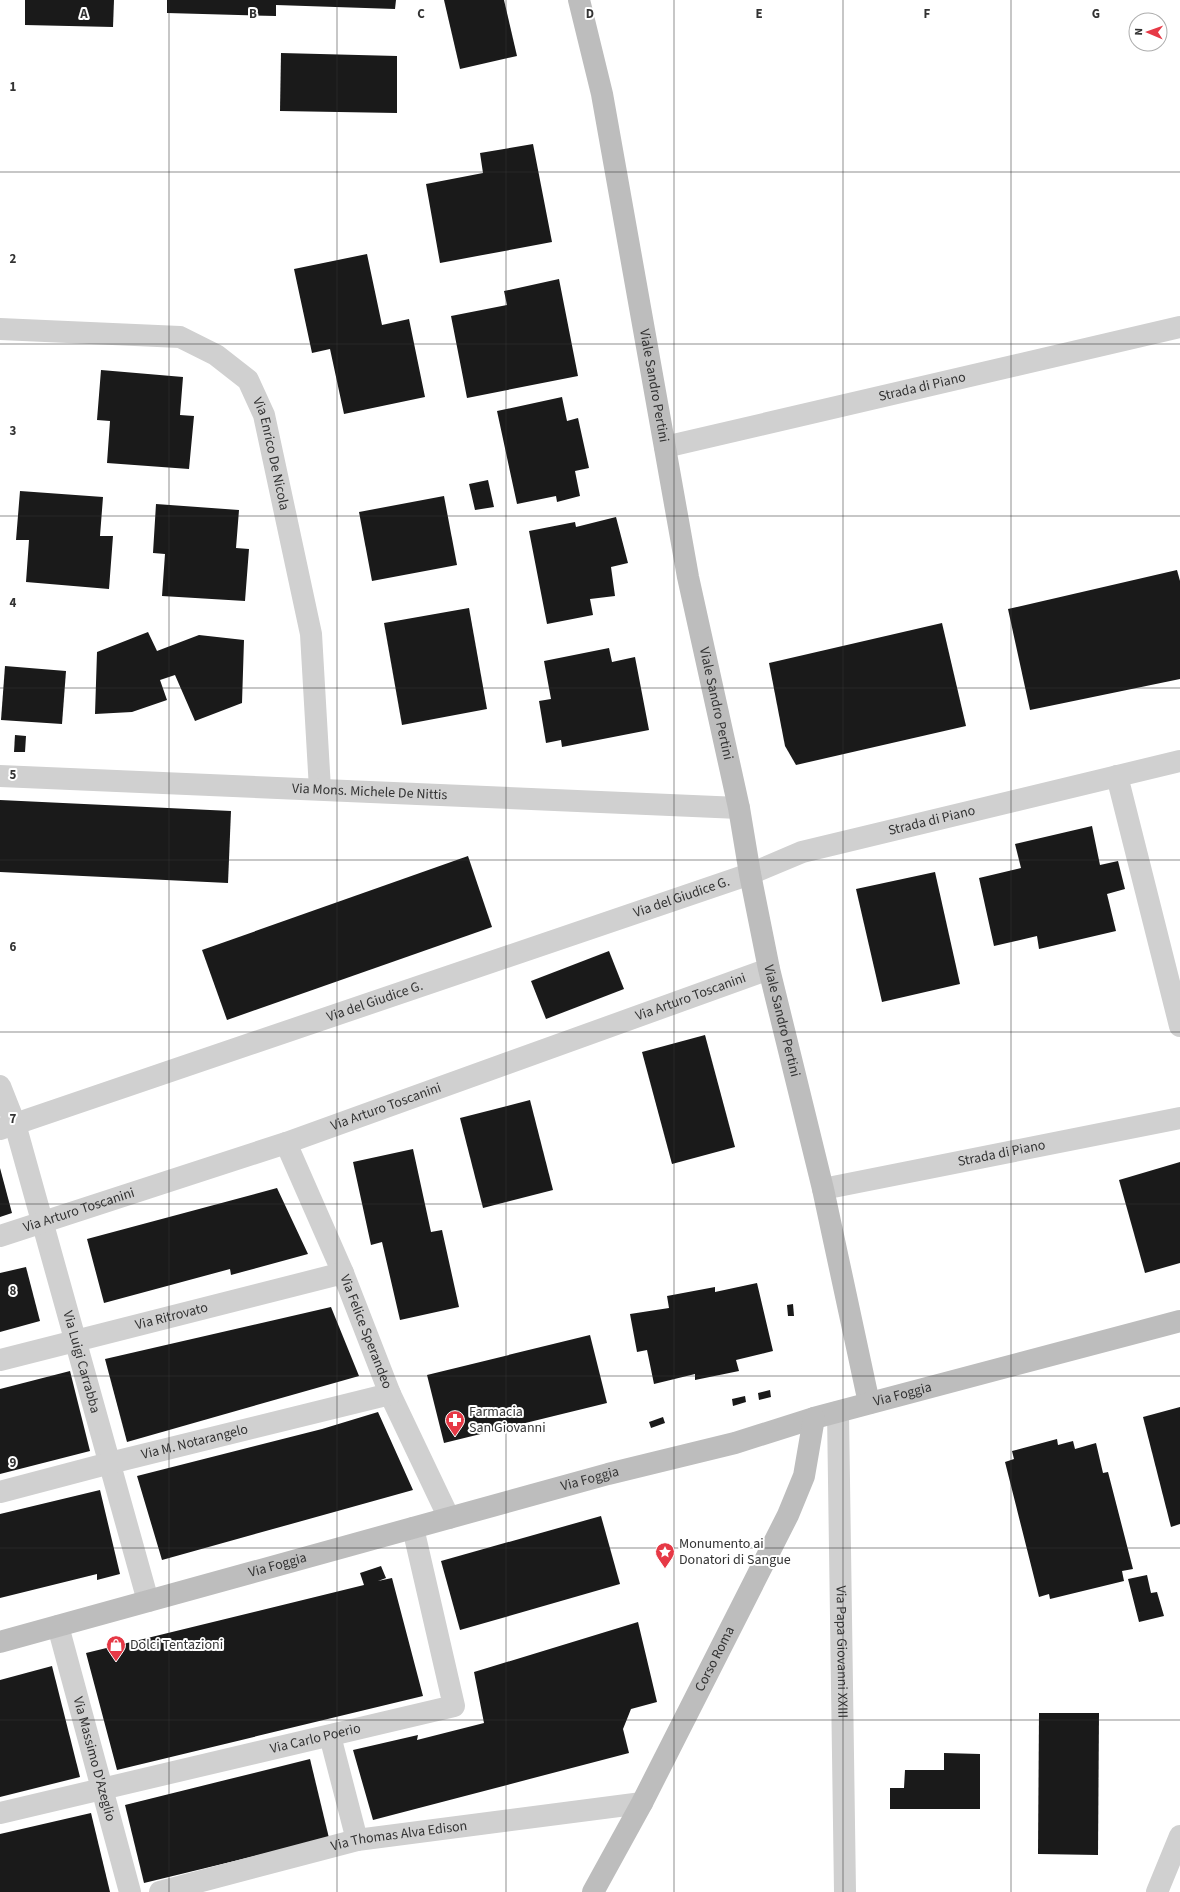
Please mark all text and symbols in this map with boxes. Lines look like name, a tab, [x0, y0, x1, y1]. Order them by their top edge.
text: A	[79, 5, 88, 23]
text: B	[249, 5, 257, 23]
text: C	[417, 5, 425, 23]
text: D	[586, 5, 594, 23]
text: E	[755, 5, 763, 23]
text: F	[924, 5, 931, 23]
text: G	[1092, 5, 1100, 23]
north arrow	[1128, 12, 1168, 52]
text: N	[1131, 28, 1146, 36]
text: 1	[10, 78, 17, 96]
text: 2	[10, 250, 17, 268]
street label: Viale Sandro Pertini	[634, 327, 674, 444]
street label: Strada di Piano	[877, 367, 968, 407]
street label: Via Enrico De Nicola	[247, 394, 294, 512]
text: 3	[10, 422, 17, 440]
text: 4	[10, 594, 17, 612]
street label: Viale Sandro Pertini	[694, 645, 738, 762]
text: 5	[10, 766, 17, 784]
street label: Via Mons. Michele De Nittis	[292, 779, 448, 805]
street label: Strada di Piano	[886, 801, 977, 841]
street label: Via del Giudice G.	[631, 872, 733, 923]
text: 6	[10, 938, 17, 956]
street label: Viale Sandro Pertini	[758, 963, 805, 1079]
street label: Via Arturo Toscanini	[633, 968, 749, 1026]
street label: Via del Giudice G.	[324, 976, 426, 1027]
street label: Via Arturo Toscanini	[328, 1078, 444, 1136]
text: 7	[10, 1110, 17, 1128]
street label: Strada di Piano	[956, 1135, 1047, 1172]
street label: Via Arturo Toscanini	[21, 1183, 137, 1238]
street label: Via Felice Sperandeo	[335, 1272, 397, 1392]
text: 8	[10, 1282, 17, 1300]
street label: Via Ritrovato	[133, 1298, 210, 1335]
street label: Via Luigi Carrabba	[58, 1309, 105, 1416]
street label: Via Foggia	[871, 1377, 934, 1412]
place label: Farmacia San Giovanni	[469, 1402, 546, 1438]
pharmacy icon: Farmacia San Giovanni	[444, 1409, 466, 1437]
street label: Via M. Notarangelo	[139, 1419, 250, 1465]
text: 9	[10, 1454, 17, 1472]
street label: Via Foggia	[559, 1462, 621, 1497]
place label: Monumento ai Donatori di Sangue	[679, 1534, 791, 1570]
place icon: Monumento ai Donatori di Sangue	[654, 1541, 676, 1569]
street label: Via Foggia	[246, 1548, 309, 1583]
street label: Via Papa Giovanni XXIII	[831, 1586, 852, 1718]
street label: Corso Roma	[690, 1623, 740, 1695]
shop icon: Dolci Tentazioni	[105, 1634, 127, 1662]
place label: Dolci Tentazioni	[130, 1635, 223, 1655]
street label: Via Massimo D'Azeglio	[68, 1695, 120, 1824]
street label: Via Carlo Poerio	[268, 1718, 363, 1759]
street label: Via Thomas Alva Edison	[329, 1816, 468, 1856]

